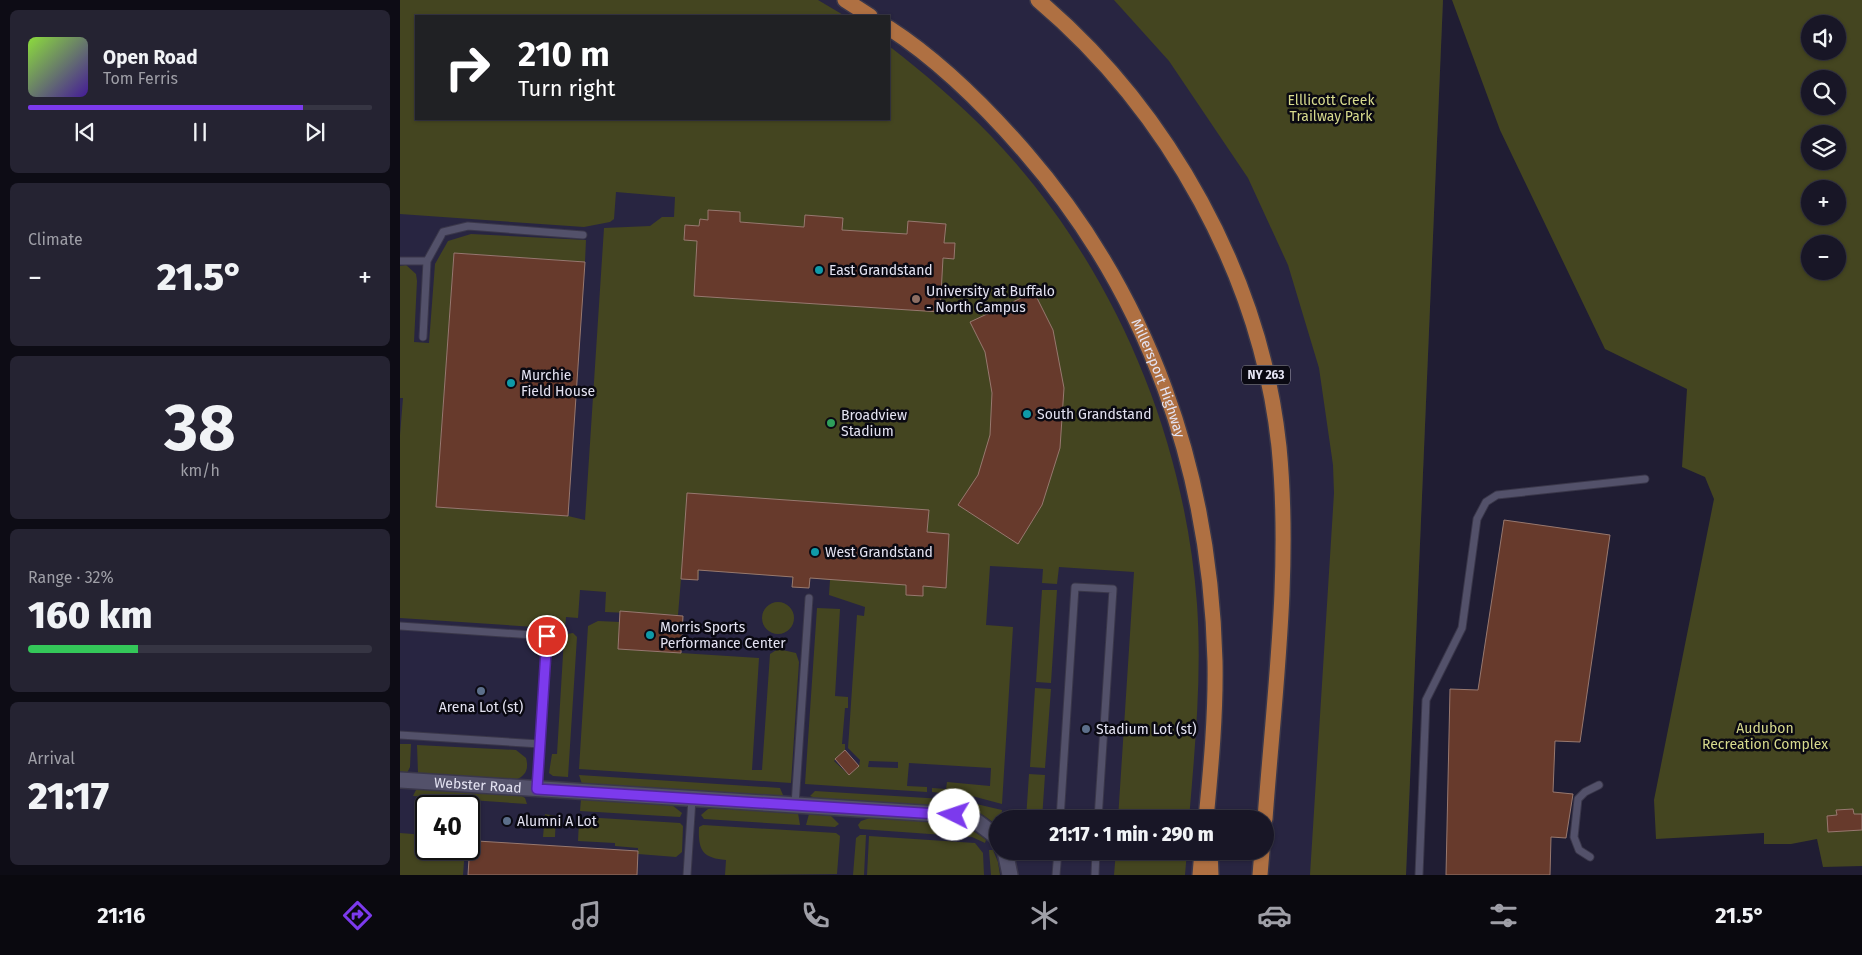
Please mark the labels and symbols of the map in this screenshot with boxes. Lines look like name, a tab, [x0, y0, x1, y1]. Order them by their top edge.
park label: Elllicott Creek Trailway Park	[1287, 92, 1375, 125]
place label: East Grandstand	[829, 262, 933, 279]
marker: East Grandstand	[813, 264, 825, 276]
place label: University at Buffalo - North Campus	[926, 283, 1055, 316]
marker: University at Buffalo - North Campus	[910, 293, 922, 305]
street label: Millersport Highway	[1128, 316, 1189, 440]
road number: NY 263	[1242, 366, 1290, 384]
place label: Murchie Field House	[521, 367, 595, 400]
marker: Murchie Field House	[505, 377, 517, 389]
place label: South Grandstand	[1037, 406, 1152, 423]
place label: Broadview Stadium	[841, 407, 907, 440]
marker: South Grandstand	[1021, 408, 1033, 420]
marker: Broadview Stadium	[825, 417, 837, 429]
place label: West Grandstand	[825, 544, 933, 561]
marker: West Grandstand	[809, 546, 821, 558]
pin	[526, 615, 568, 657]
place label: Morris Sports Performance Center	[660, 619, 786, 652]
marker: Morris Sports Performance Center	[644, 629, 656, 641]
marker: Arena Lot (st)	[475, 685, 487, 697]
place label: Arena Lot (st)	[439, 699, 523, 716]
park label: Audubon Recreation Complex	[1702, 720, 1828, 753]
place label: Stadium Lot (st)	[1096, 721, 1197, 738]
marker: Stadium Lot (st)	[1080, 723, 1092, 735]
street label: Webster Road	[433, 774, 522, 796]
position arrow	[927, 788, 979, 840]
speed limit sign: 40	[415, 795, 480, 860]
place label: Alumni A Lot	[517, 813, 598, 830]
marker: Alumni A Lot	[501, 815, 513, 827]

